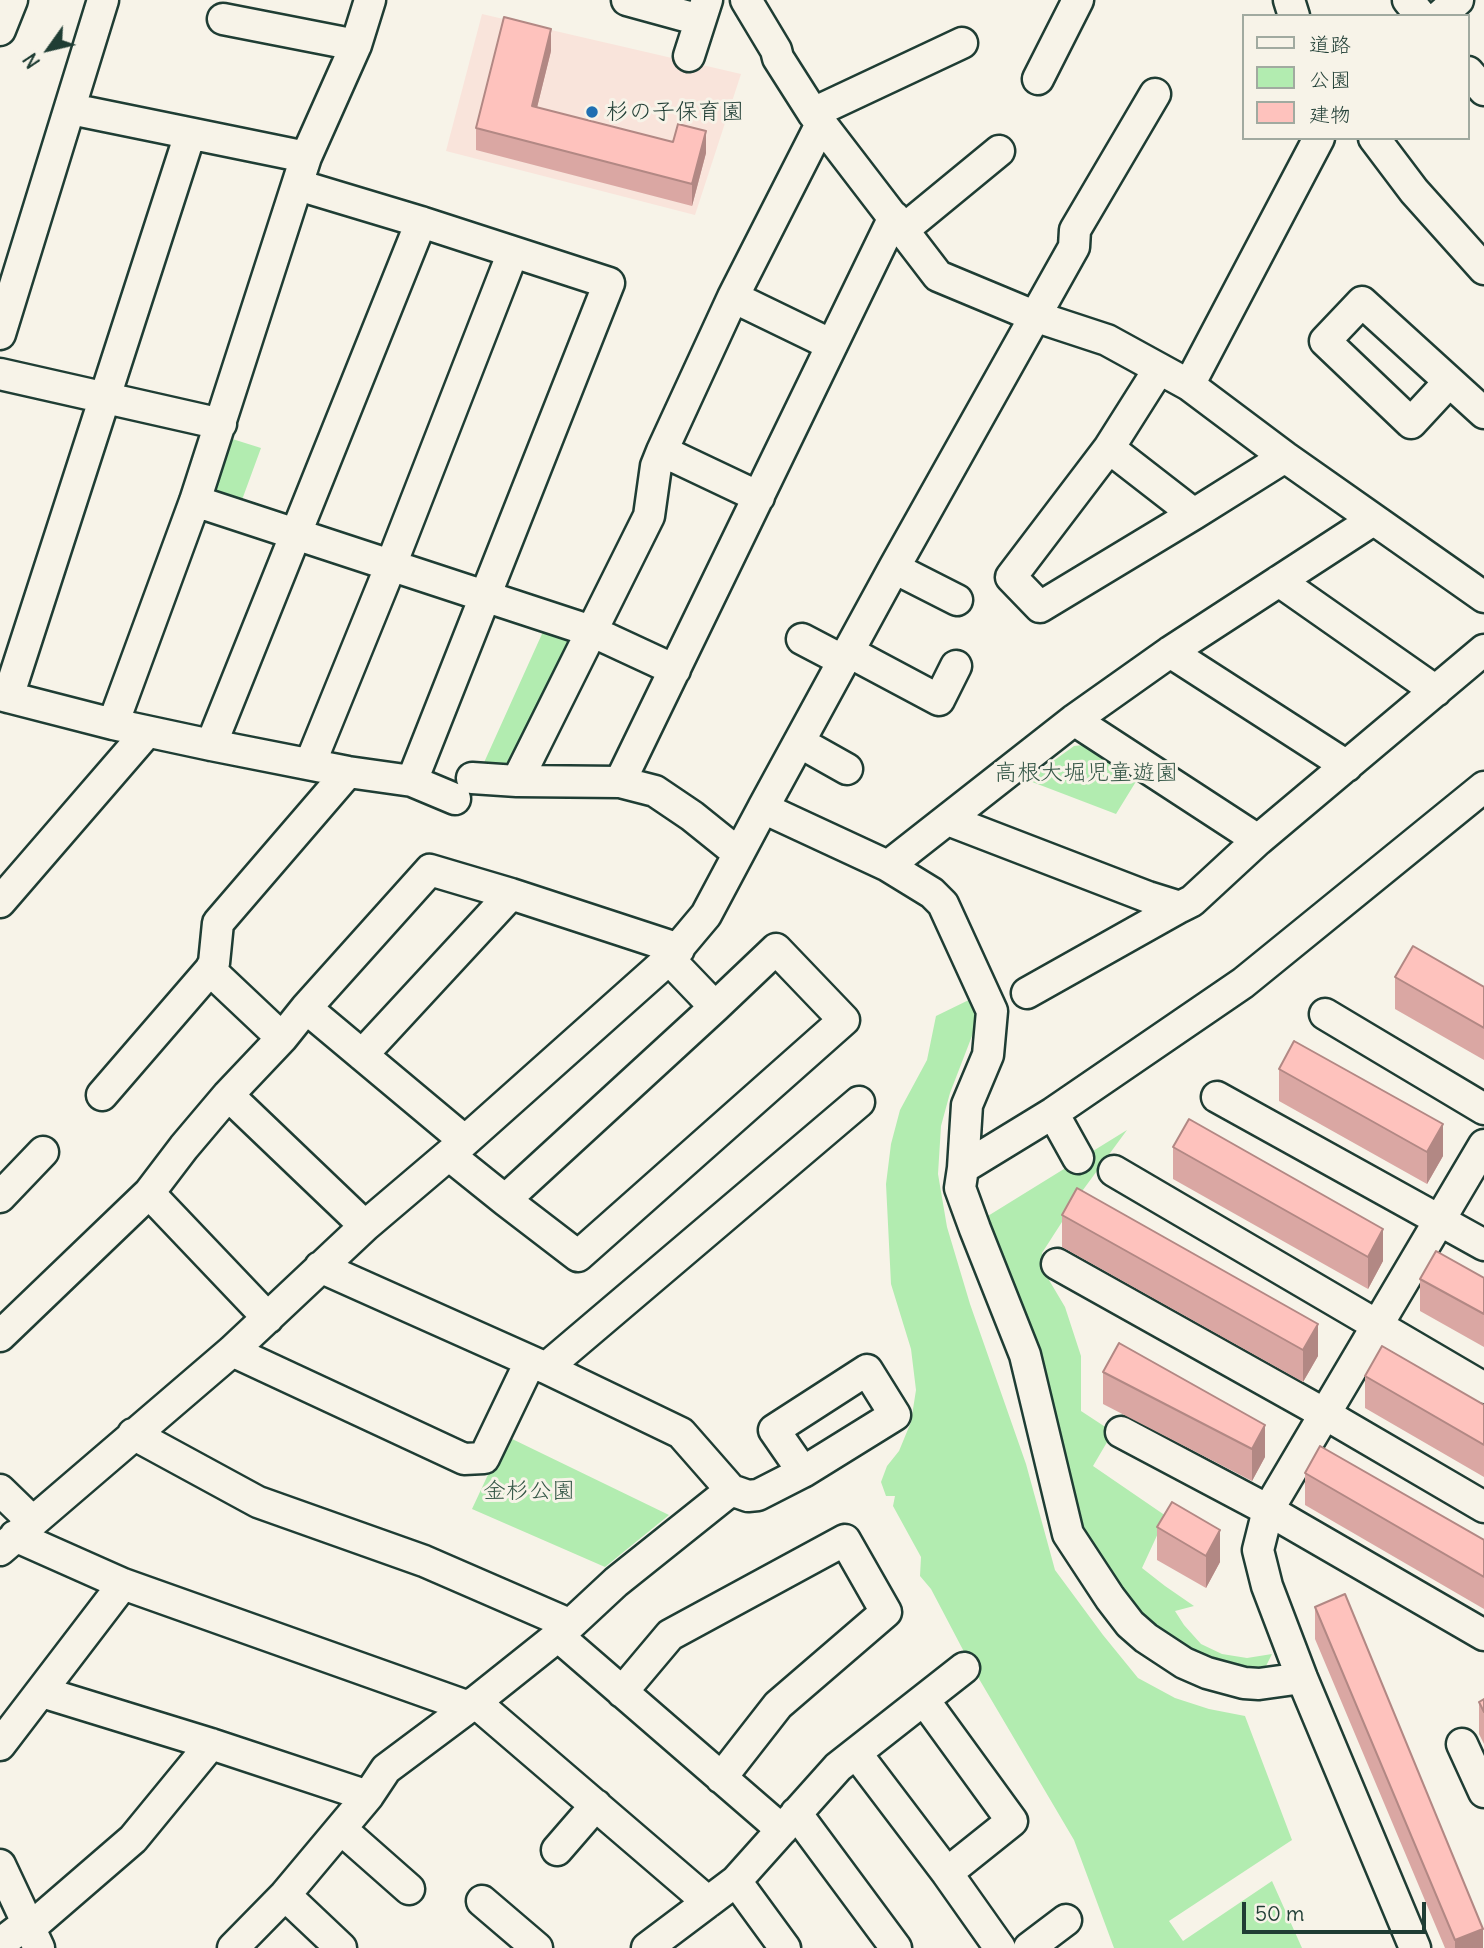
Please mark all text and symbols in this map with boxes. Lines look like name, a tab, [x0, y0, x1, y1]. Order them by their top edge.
north arrow	[14, 14, 84, 84]
legend	[1242, 14, 1470, 140]
text: 道路	[1309, 31, 1351, 58]
text: N	[18, 49, 45, 73]
text: 公園	[1309, 66, 1351, 93]
place label: 杉の子保育園	[606, 98, 744, 126]
text: 建物	[1309, 101, 1351, 128]
marker: 杉の子保育園	[584, 104, 600, 120]
park label: 高根大堀児童遊園	[994, 759, 1178, 787]
park label: 金杉公園	[483, 1477, 575, 1505]
scale bar	[1246, 1888, 1430, 1932]
text: 50 m	[1255, 1900, 1304, 1927]

